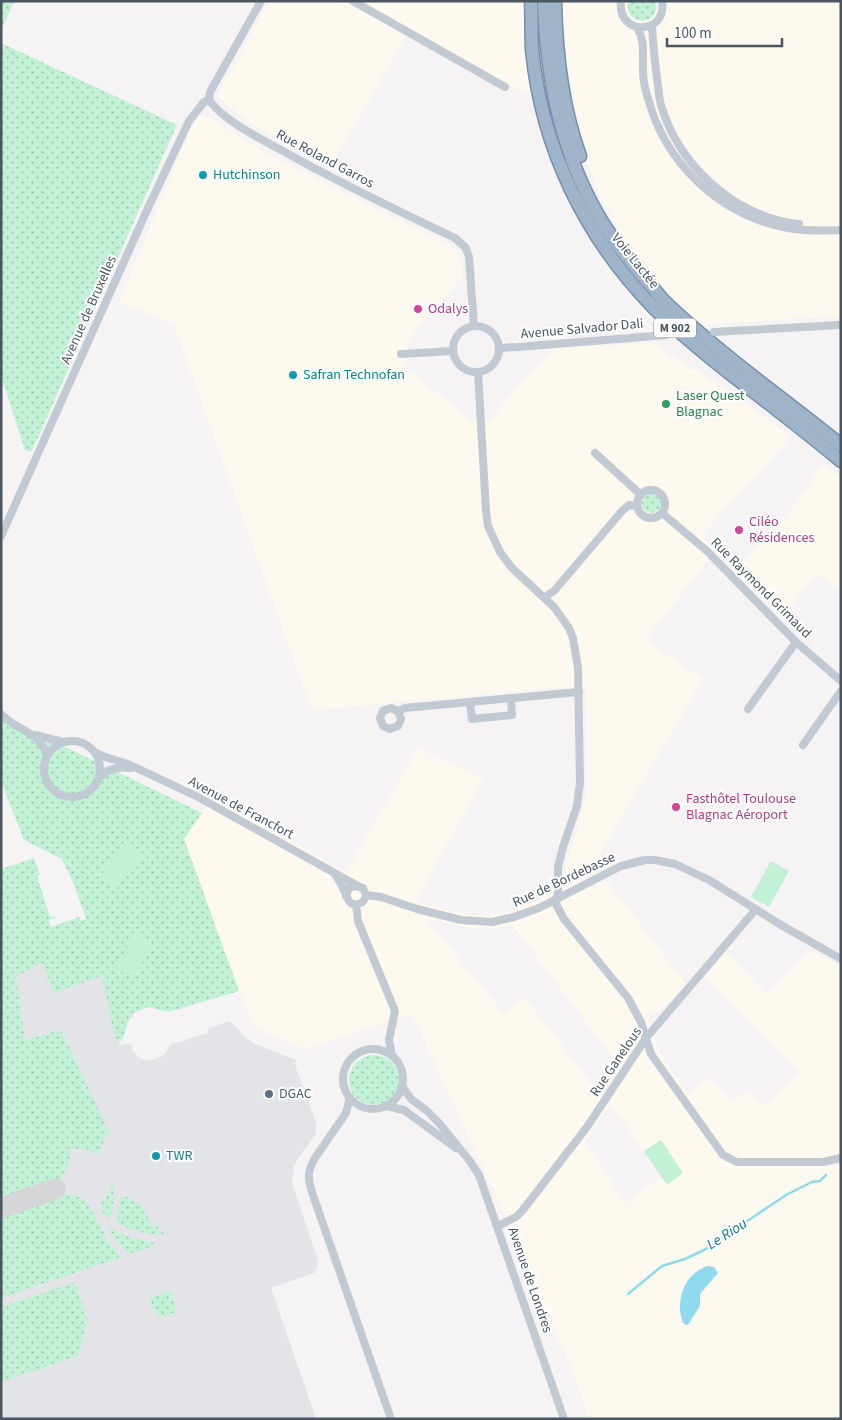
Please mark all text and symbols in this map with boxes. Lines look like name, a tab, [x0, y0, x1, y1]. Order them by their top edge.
scale bar	[667, 15, 782, 47]
text: 100 m	[674, 23, 712, 44]
street label: Rue Roland Garros	[272, 125, 378, 193]
place label: Hutchinson	[213, 165, 281, 185]
marker: Hutchinson	[197, 169, 209, 181]
street label: Voie Lactée	[606, 229, 664, 293]
street label: Avenue de Bruxelles	[56, 252, 122, 368]
place label: Odalys	[428, 299, 468, 319]
marker: Odalys	[412, 303, 424, 315]
street label: Avenue Salvador Dali	[520, 314, 644, 344]
road number: M 902	[654, 318, 696, 338]
place label: Safran Technofan	[303, 365, 405, 385]
marker: Safran Technofan	[287, 369, 299, 381]
place label: Laser Quest Blagnac	[676, 386, 745, 422]
marker: Laser Quest Blagnac	[660, 398, 672, 410]
place label: Ciléo Résidences	[749, 512, 814, 548]
marker: Ciléo Résidences	[733, 524, 745, 536]
street label: Rue Raymond Grimaud	[706, 533, 816, 643]
street label: Avenue de Francfort	[185, 772, 298, 844]
place label: Fasthôtel Toulouse Blagnac Aéroport	[686, 789, 796, 825]
marker: Fasthôtel Toulouse Blagnac Aéroport	[670, 801, 682, 813]
street label: Rue de Bordebasse	[509, 847, 619, 913]
street label: Rue Ganelous	[585, 1023, 647, 1101]
place label: DGAC	[279, 1084, 312, 1104]
marker: DGAC	[263, 1088, 275, 1100]
place label: TWR	[166, 1146, 193, 1166]
marker: TWR	[150, 1150, 162, 1162]
water label: Le Riou	[703, 1213, 751, 1255]
street label: Avenue de Londres	[503, 1224, 558, 1336]

